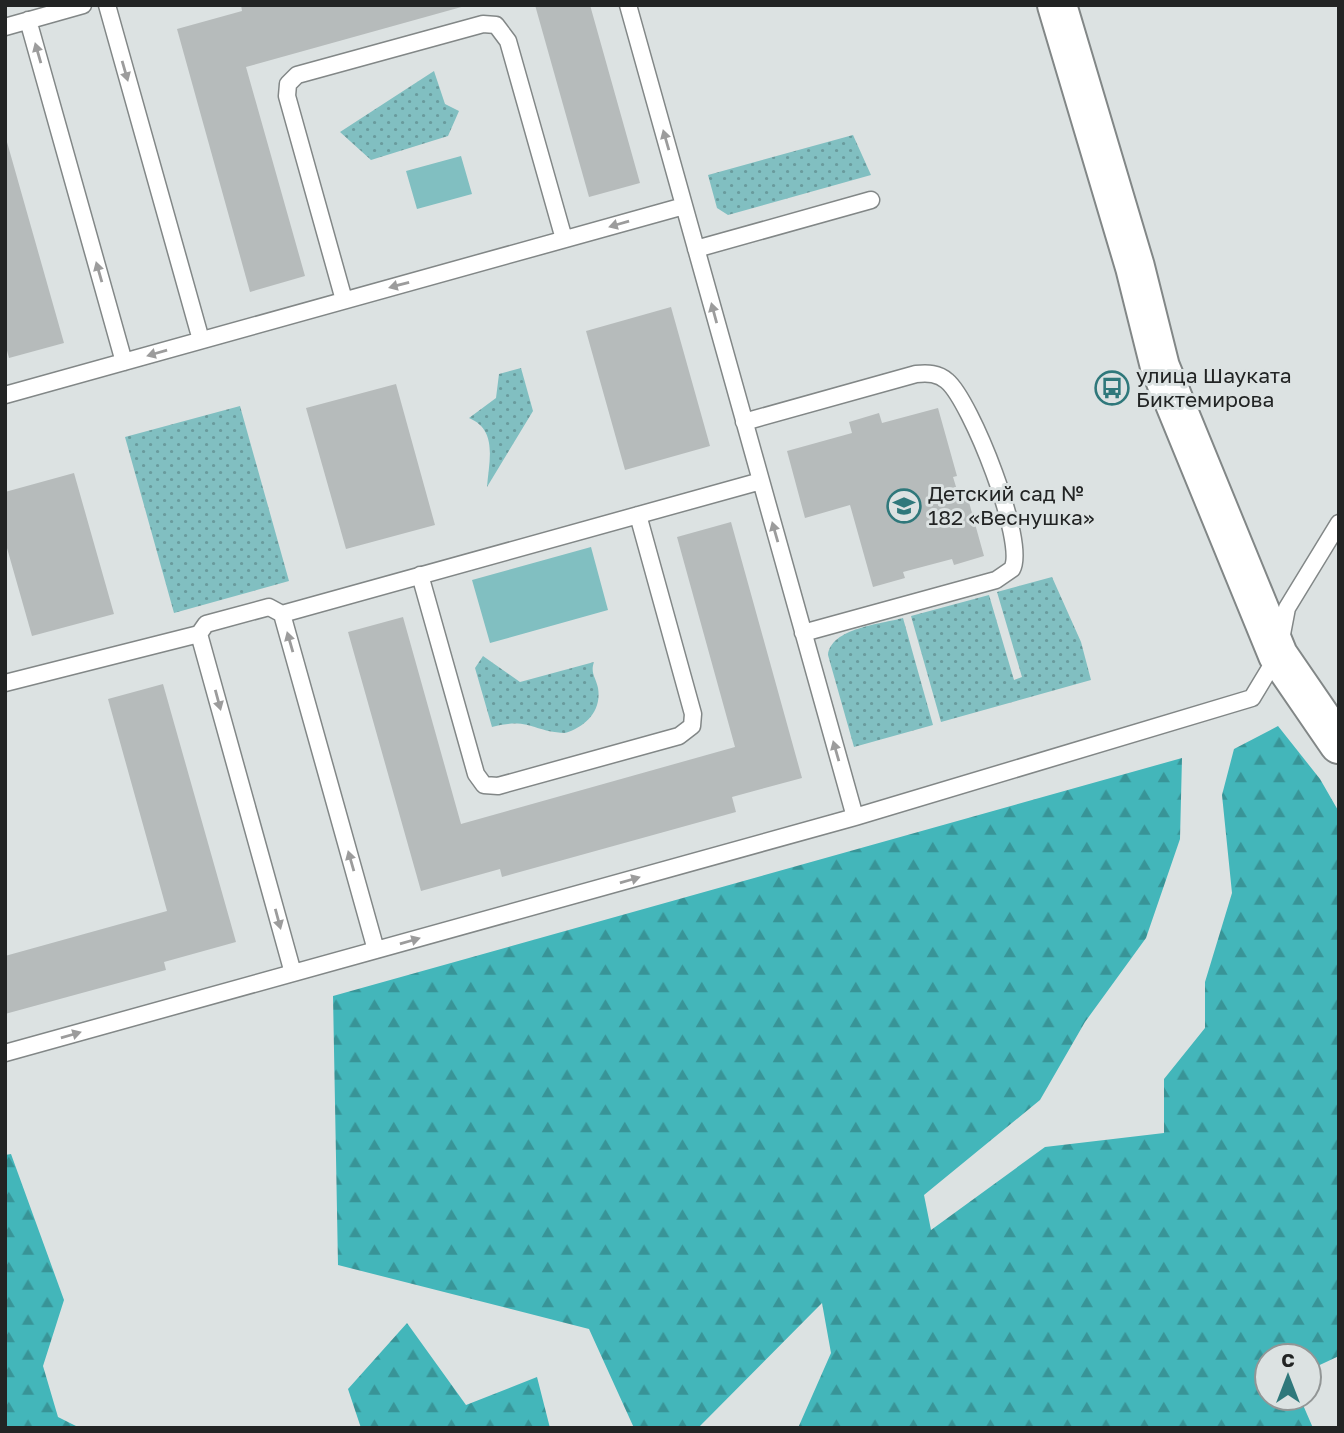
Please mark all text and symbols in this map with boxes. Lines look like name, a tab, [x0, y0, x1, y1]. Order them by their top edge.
one-way arrow	[32, 42, 42, 63]
one-way arrow	[121, 61, 131, 82]
one-way arrow	[660, 129, 670, 150]
one-way arrow	[607, 219, 629, 230]
one-way arrow	[93, 262, 103, 283]
one-way arrow	[388, 280, 410, 291]
one-way arrow	[708, 302, 719, 324]
one-way arrow	[146, 348, 167, 358]
place label: улица Шауката Биктемирова	[1136, 362, 1292, 412]
bus stop icon: улица Шауката Биктемирова	[1093, 369, 1131, 407]
place label: Детский сад № 182 «Веснушка»	[928, 480, 1095, 530]
school or university icon: Детский сад № 182 «Веснушка»	[885, 487, 923, 525]
one-way arrow	[770, 522, 780, 543]
one-way arrow	[284, 631, 295, 653]
one-way arrow	[213, 690, 223, 711]
one-way arrow	[831, 741, 841, 762]
one-way arrow	[346, 850, 356, 871]
one-way arrow	[619, 874, 640, 884]
one-way arrow	[273, 909, 284, 931]
one-way arrow	[400, 935, 421, 945]
one-way arrow	[60, 1029, 82, 1040]
north arrow	[1253, 1342, 1323, 1412]
text: С	[1281, 1348, 1295, 1371]

